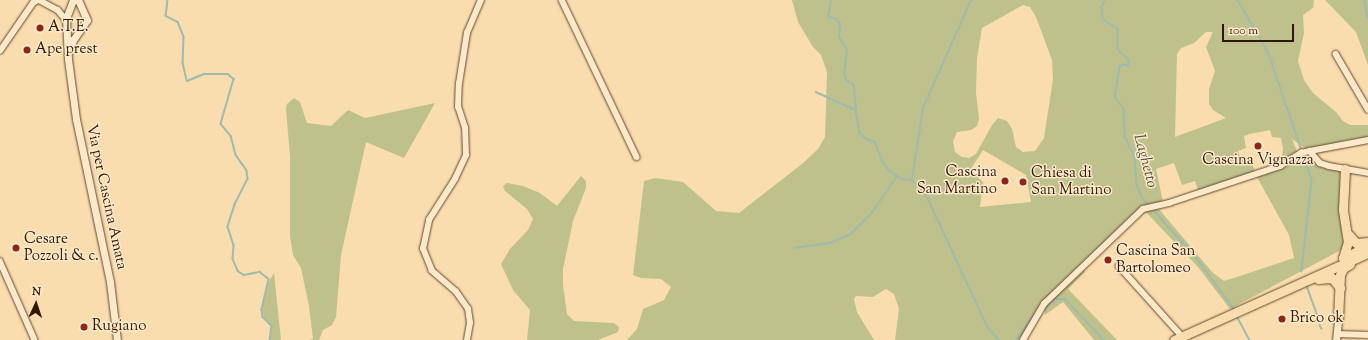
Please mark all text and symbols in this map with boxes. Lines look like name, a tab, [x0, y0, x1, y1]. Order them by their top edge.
scale bar	[1224, 16, 1296, 42]
place label: A.T.E.	[48, 19, 88, 37]
text: 100 m	[1229, 22, 1258, 40]
marker: A.T.E.	[35, 23, 45, 33]
place label: Ape prest	[35, 41, 98, 59]
marker: Ape prest	[22, 45, 32, 55]
street label: Via per Cascina Amata	[82, 123, 130, 271]
water label: Laghetto	[1128, 132, 1160, 190]
marker: Cascina Vignazza	[1253, 141, 1263, 151]
place label: Cascina Vignazza	[1202, 152, 1314, 170]
place label: Cascina San Martino	[917, 163, 997, 198]
place label: Chiesa di San Martino	[1031, 164, 1111, 199]
marker: Cascina San Martino	[1000, 176, 1010, 186]
marker: Chiesa di San Martino	[1018, 177, 1028, 187]
place label: Cesare Pozzoli & c.	[24, 230, 99, 265]
place label: Cascina San Bartolomeo	[1116, 242, 1195, 277]
marker: Cesare Pozzoli & c.	[11, 243, 21, 253]
marker: Cascina San Bartolomeo	[1103, 255, 1113, 265]
north arrow	[16, 284, 56, 324]
text: N	[32, 284, 41, 300]
place label: Brico ok	[1290, 310, 1344, 328]
marker: Brico ok	[1277, 314, 1287, 324]
place label: Rugiano	[92, 318, 146, 336]
marker: Rugiano	[79, 322, 89, 332]

